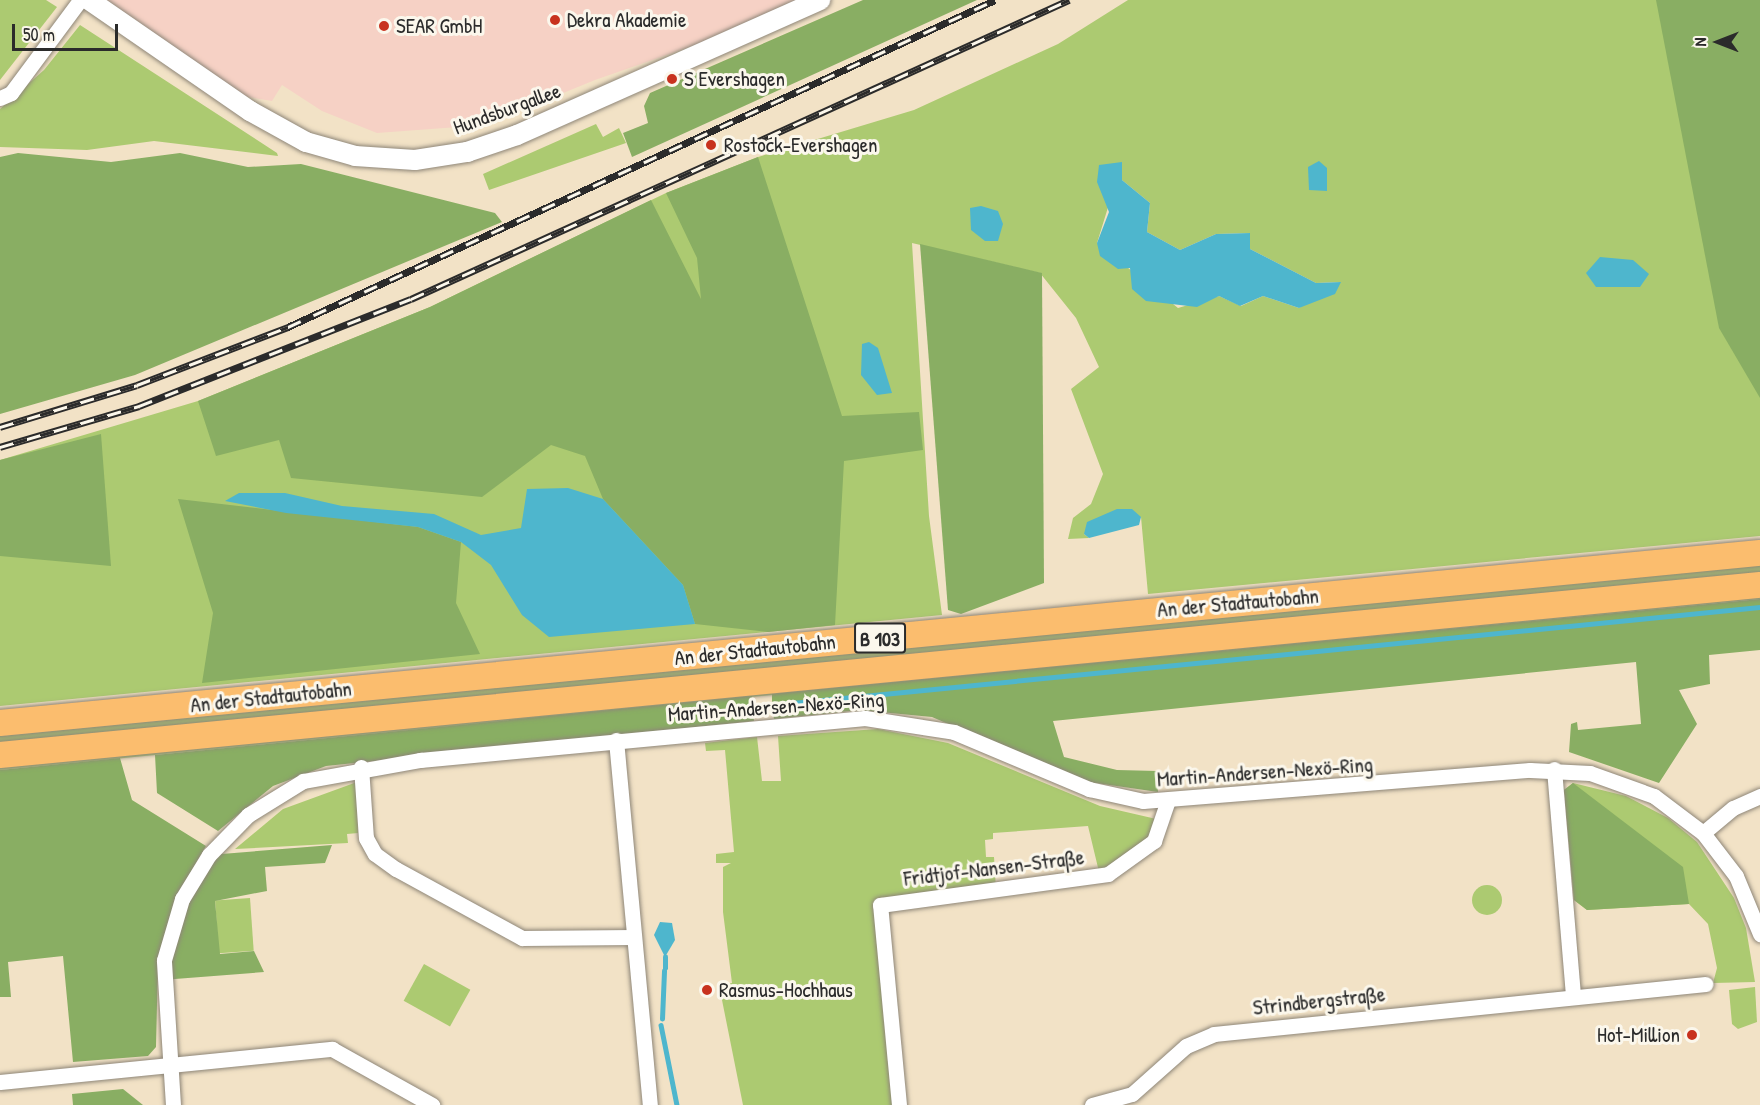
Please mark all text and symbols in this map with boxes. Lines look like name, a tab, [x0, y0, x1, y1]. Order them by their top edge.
place label: Dekra Akademie	[567, 7, 686, 33]
scale bar	[15, 12, 122, 50]
north arrow	[1688, 12, 1748, 72]
place label: SEAR GmbH	[396, 13, 482, 39]
marker: Dekra Akademie	[548, 13, 562, 27]
marker: SEAR GmbH	[377, 19, 391, 33]
text: 50 m	[23, 22, 55, 47]
text: N	[1689, 38, 1711, 46]
place label: S Evershagen	[684, 66, 785, 92]
marker: S Evershagen	[665, 72, 679, 86]
street label: Hundsburgallee	[450, 78, 564, 140]
place label: Rostock-Evershagen	[724, 132, 878, 158]
marker: Rostock-Evershagen	[702, 136, 720, 154]
street label: An der Stadtautobahn	[1156, 583, 1320, 623]
road number: B 103	[853, 621, 907, 655]
street label: An der Stadtautobahn	[673, 629, 837, 671]
street label: An der Stadtautobahn	[189, 676, 353, 718]
street label: Martin-Andersen-Nexö-Ring	[667, 687, 885, 727]
street label: Martin-Andersen-Nexö-Ring	[1156, 752, 1374, 792]
street label: Fridtjof-Nansen-Straße	[902, 844, 1086, 892]
place label: Rasmus-Hochhaus	[719, 977, 853, 1003]
street label: Strindbergstraße	[1252, 982, 1386, 1020]
marker: Rasmus-Hochhaus	[700, 983, 714, 997]
place label: Hot-Million	[1597, 1022, 1680, 1048]
marker: Hot-Million	[1685, 1028, 1699, 1042]

